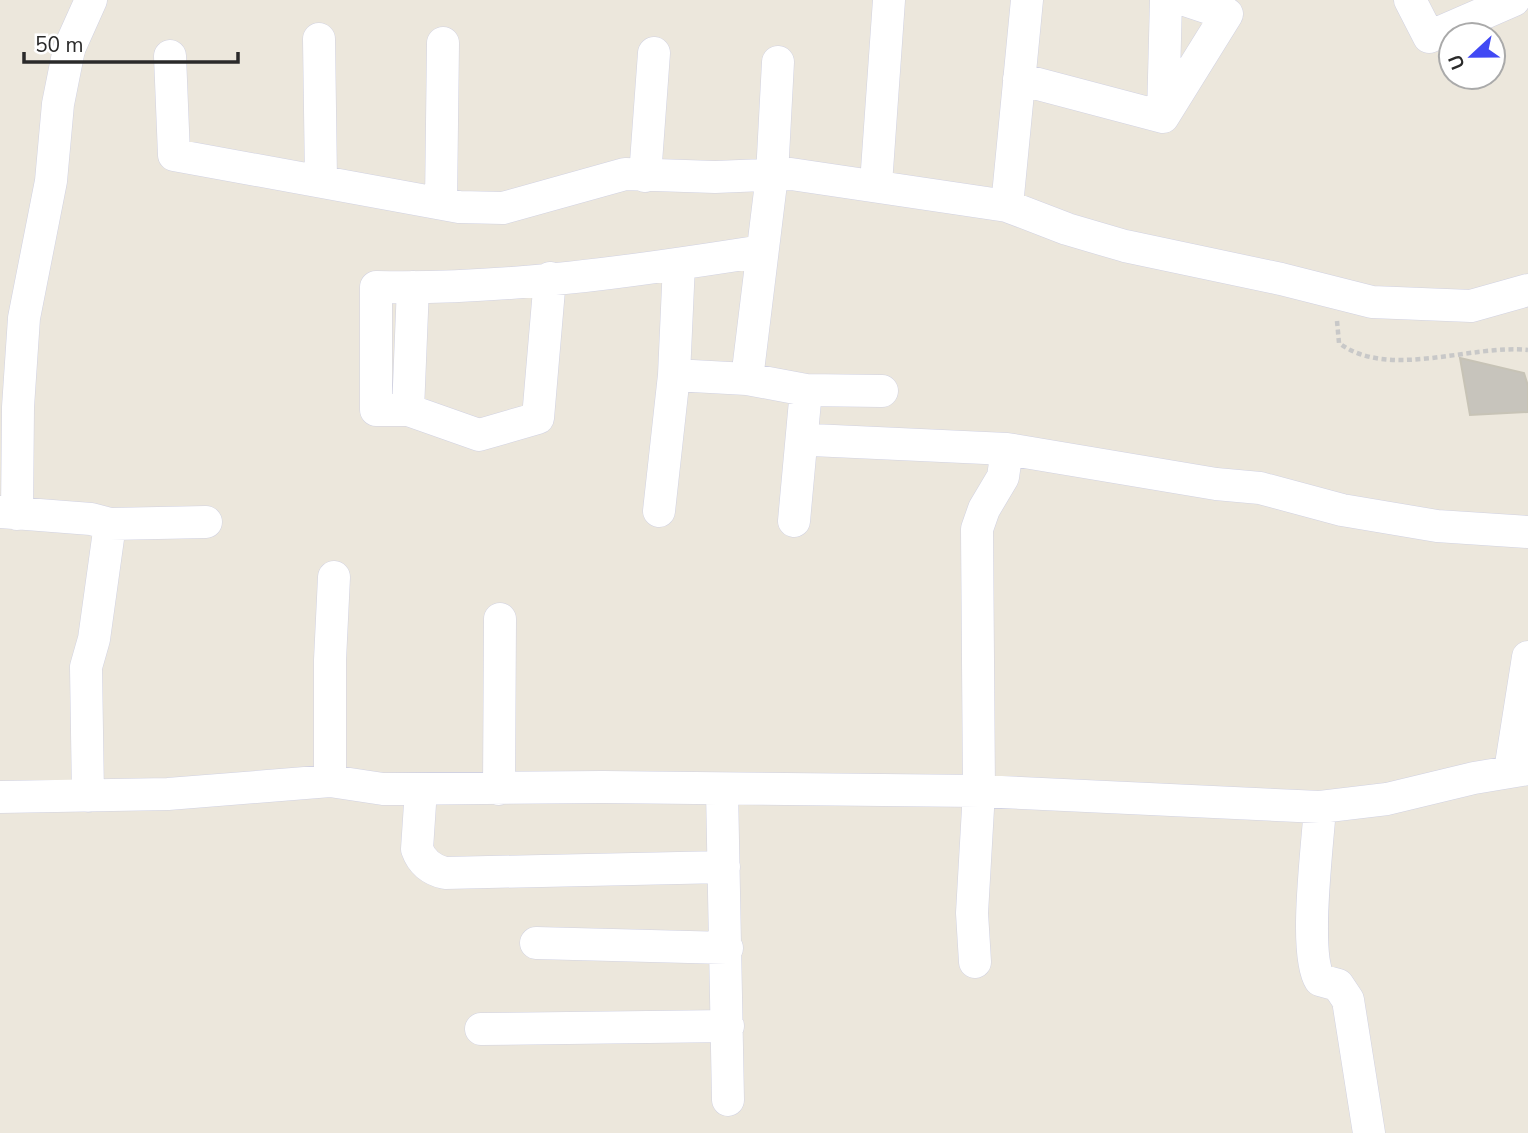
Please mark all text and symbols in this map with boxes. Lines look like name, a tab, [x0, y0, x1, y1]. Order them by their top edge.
scale bar	[24, 21, 238, 65]
north arrow	[1437, 21, 1507, 91]
text: 50 m	[35, 31, 84, 59]
text: U	[1442, 51, 1472, 73]

